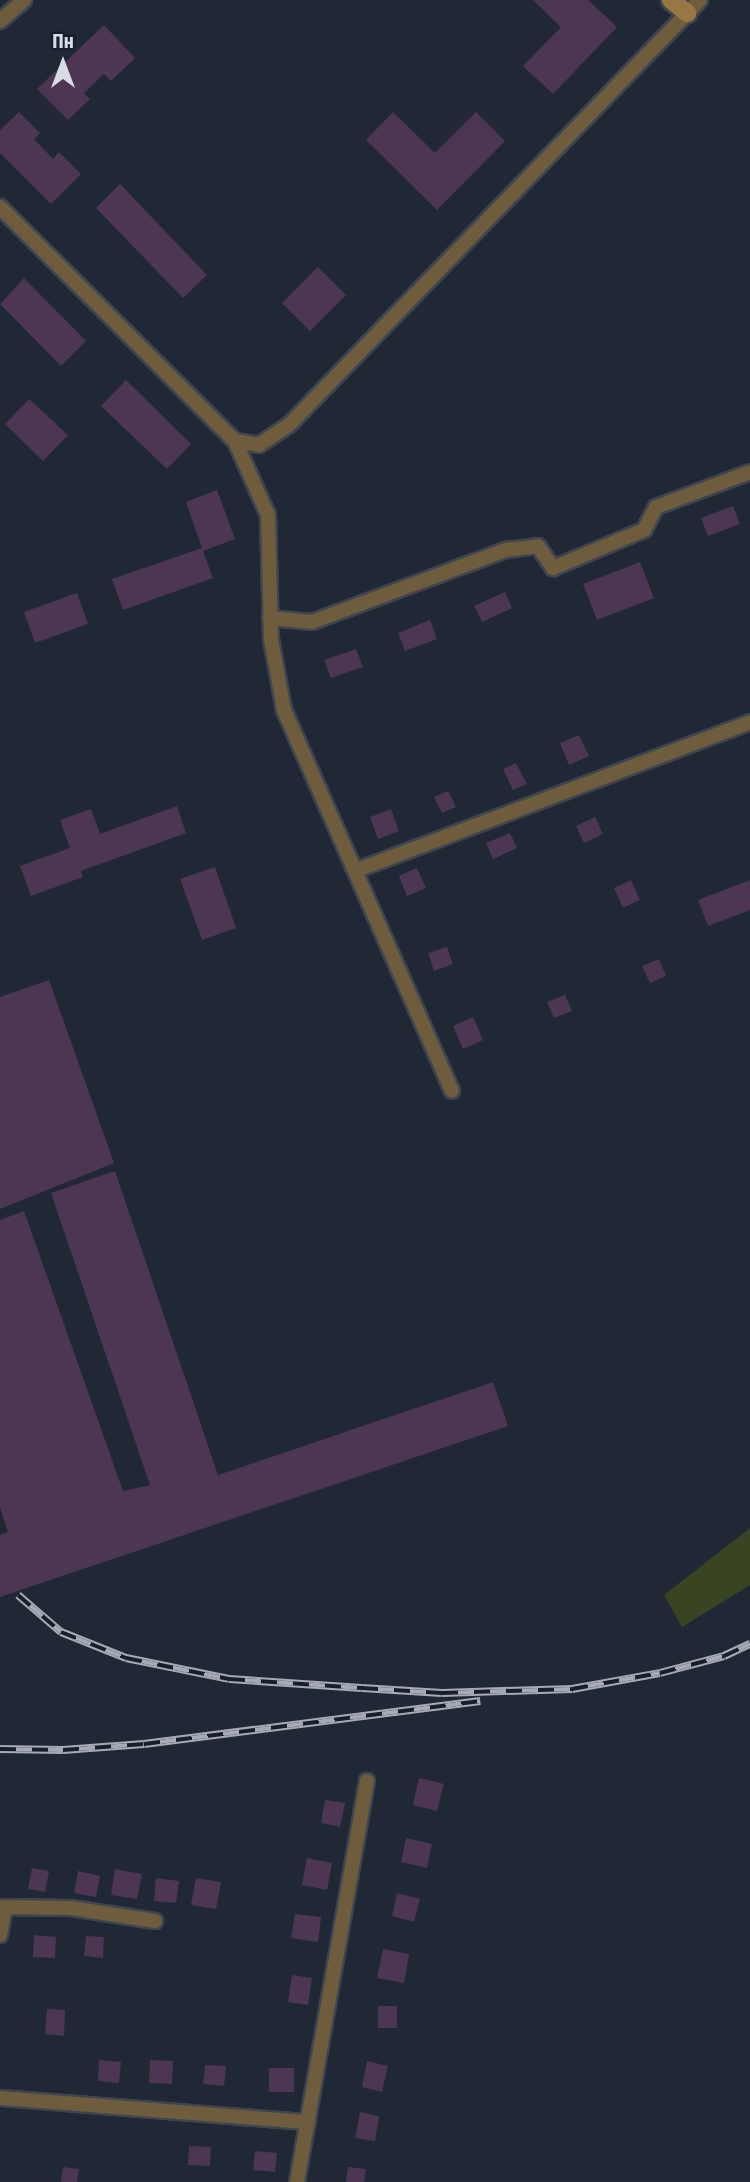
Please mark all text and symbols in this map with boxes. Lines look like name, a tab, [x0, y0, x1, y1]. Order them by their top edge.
north arrow	[28, 28, 98, 98]
text: Пн	[52, 30, 74, 53]

